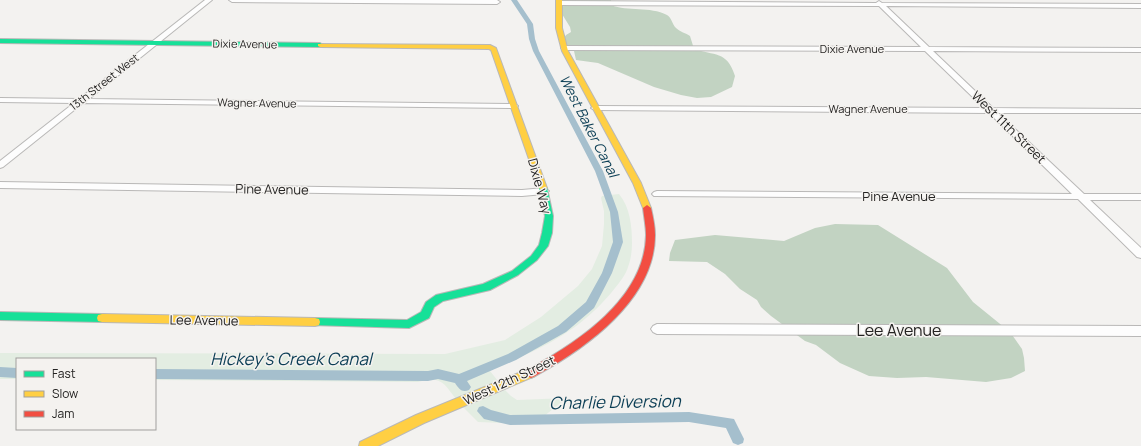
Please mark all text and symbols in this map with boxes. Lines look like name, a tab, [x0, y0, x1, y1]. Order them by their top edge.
street label: Dixie Avenue	[213, 35, 278, 52]
street label: Dixie Avenue	[820, 41, 885, 56]
street label: 13th Street West	[66, 50, 142, 113]
water label: West Baker Canal	[555, 71, 624, 182]
street label: West 11th Street	[968, 87, 1050, 167]
street label: Wagner Avenue	[217, 94, 297, 111]
street label: Wagner Avenue	[828, 101, 908, 116]
street label: Dixie Way	[524, 156, 556, 216]
street label: Pine Avenue	[235, 179, 309, 199]
street label: Pine Avenue	[862, 187, 936, 205]
street label: Lee Avenue	[169, 310, 239, 330]
street label: Lee Avenue	[857, 319, 941, 341]
water label: Hickey's Creek Canal	[210, 347, 374, 370]
street label: West 12th Street	[460, 351, 558, 409]
legend	[16, 358, 156, 430]
text: Fast	[52, 365, 76, 382]
text: Slow	[52, 385, 78, 402]
water label: Charlie Diversion	[549, 389, 682, 414]
text: Jam	[52, 405, 74, 422]

